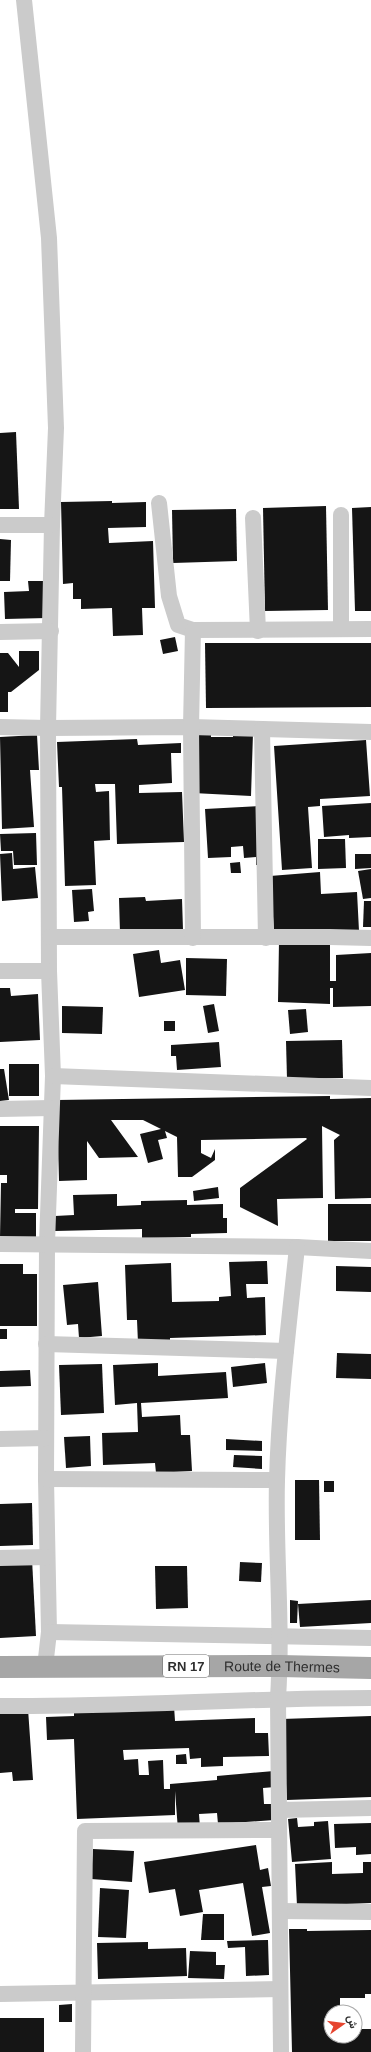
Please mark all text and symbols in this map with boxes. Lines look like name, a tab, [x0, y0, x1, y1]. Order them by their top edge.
road number: RN 17	[163, 1655, 209, 1677]
street label: Route de Thermes	[224, 1658, 340, 1675]
north arrow	[323, 2004, 363, 2044]
text: ش	[344, 2014, 360, 2030]

